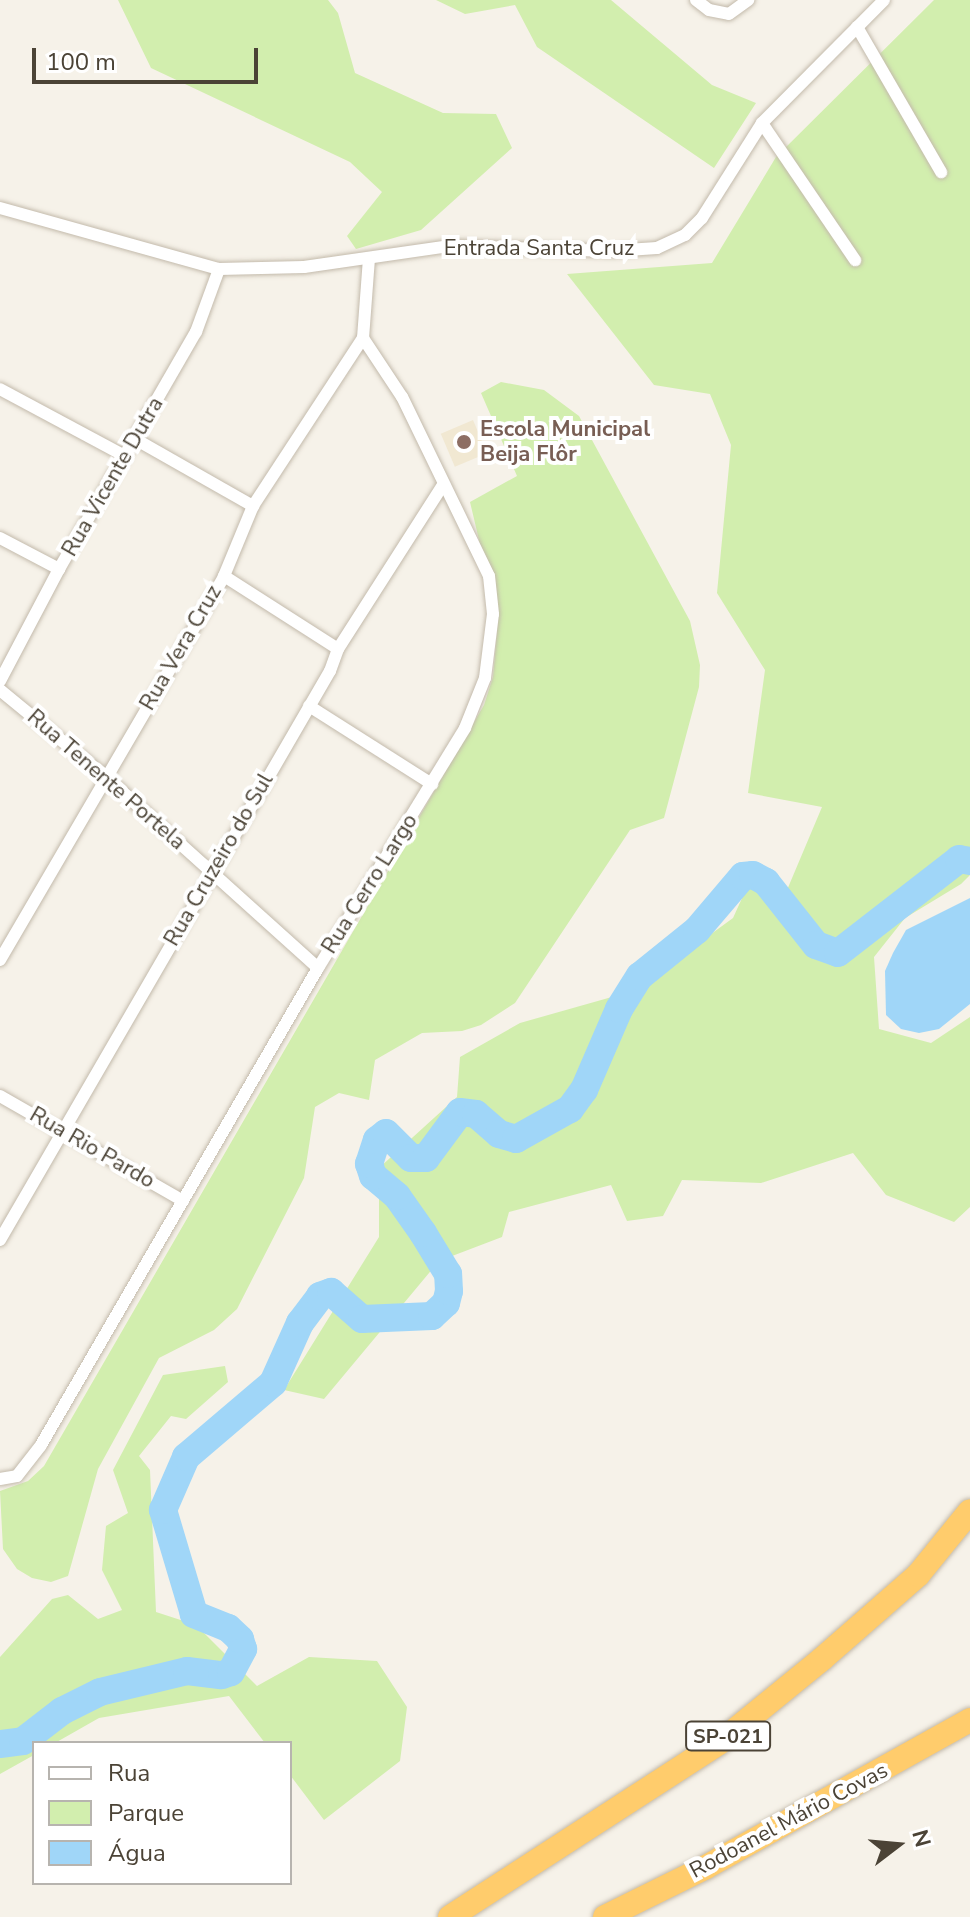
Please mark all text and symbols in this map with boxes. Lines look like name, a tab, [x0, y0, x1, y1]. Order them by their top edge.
scale bar	[36, 32, 262, 82]
text: 100 m	[46, 46, 116, 78]
street label: Entrada Santa Cruz	[444, 236, 634, 262]
street label: Rua Vicente Dutra	[57, 393, 169, 561]
place label: Escola Municipal Beija Flôr	[480, 416, 650, 468]
marker: Escola Municipal Beija Flôr	[455, 433, 473, 451]
street label: Rua Vera Cruz	[135, 581, 227, 715]
street label: Rua Tenente Portela	[22, 704, 190, 856]
street label: Rua Cruzeiro do Sul	[159, 769, 279, 951]
street label: Rua Cerro Largo	[316, 809, 424, 959]
street label: Rua Rio Pardo	[25, 1102, 159, 1194]
road number: SP-021	[684, 1720, 772, 1752]
legend	[32, 1741, 292, 1885]
text: Rua	[108, 1757, 150, 1789]
street label: Rodoanel Mário Covas	[685, 1758, 893, 1884]
text: Parque	[108, 1797, 184, 1829]
north arrow	[858, 1805, 938, 1885]
text: N	[904, 1826, 938, 1850]
text: Água	[108, 1837, 166, 1869]

